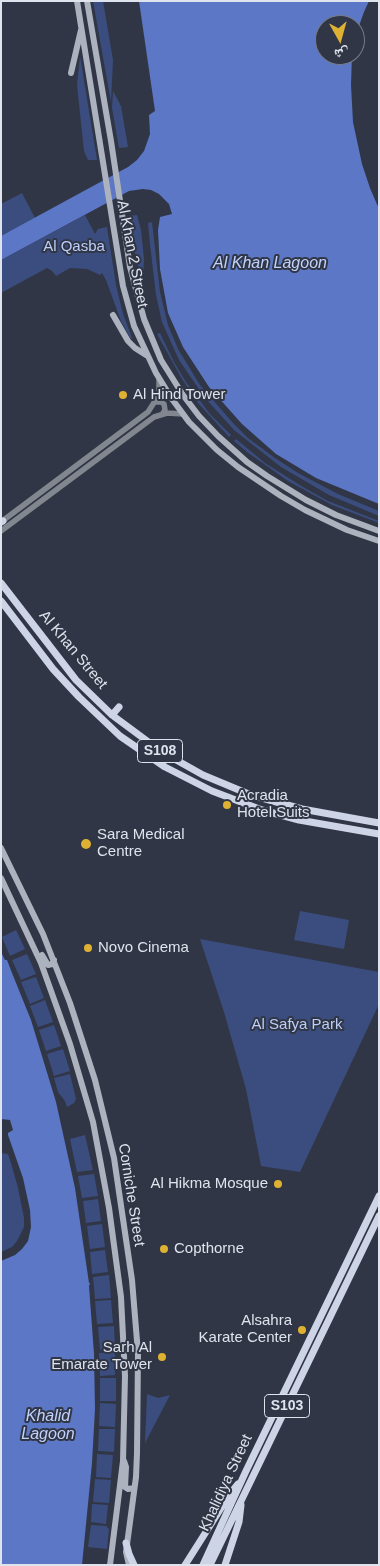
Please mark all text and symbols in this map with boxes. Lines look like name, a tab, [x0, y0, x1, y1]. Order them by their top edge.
north arrow	[315, 15, 365, 65]
text: ش	[333, 45, 350, 63]
street label: Al Khan 2 Street	[113, 199, 151, 309]
park label: Al Qasba	[43, 238, 105, 256]
water label: Al Khan Lagoon	[213, 254, 327, 274]
place label: Al Hind Tower	[133, 386, 226, 404]
marker: Al Hind Tower	[117, 389, 129, 401]
street label: Al Khan Street	[35, 607, 111, 693]
road number: S108	[138, 739, 182, 762]
place label: Acradia Hotel Suits	[237, 787, 310, 822]
marker: Acradia Hotel Suits	[221, 799, 233, 811]
place label: Sara Medical Centre	[97, 826, 185, 861]
marker: Sara Medical Centre	[79, 837, 93, 851]
place label: Novo Cinema	[98, 939, 189, 957]
marker: Novo Cinema	[82, 942, 94, 954]
park label: Al Safya Park	[252, 1016, 342, 1034]
street label: Corniche Street	[114, 1142, 148, 1248]
place label: Al Hikma Mosque	[150, 1175, 268, 1193]
marker: Al Hikma Mosque	[272, 1178, 284, 1190]
place label: Copthorne	[174, 1240, 244, 1258]
marker: Copthorne	[158, 1243, 170, 1255]
place label: Alsahra Karate Center	[199, 1312, 292, 1347]
marker: Alsahra Karate Center	[296, 1324, 308, 1336]
place label: Sarh Al Emarate Tower	[51, 1339, 152, 1374]
marker: Sarh Al Emarate Tower	[156, 1351, 168, 1363]
road number: S103	[264, 1394, 310, 1418]
water label: Khalid Lagoon	[21, 1407, 75, 1445]
street label: Khalidiya Street	[196, 1432, 256, 1534]

